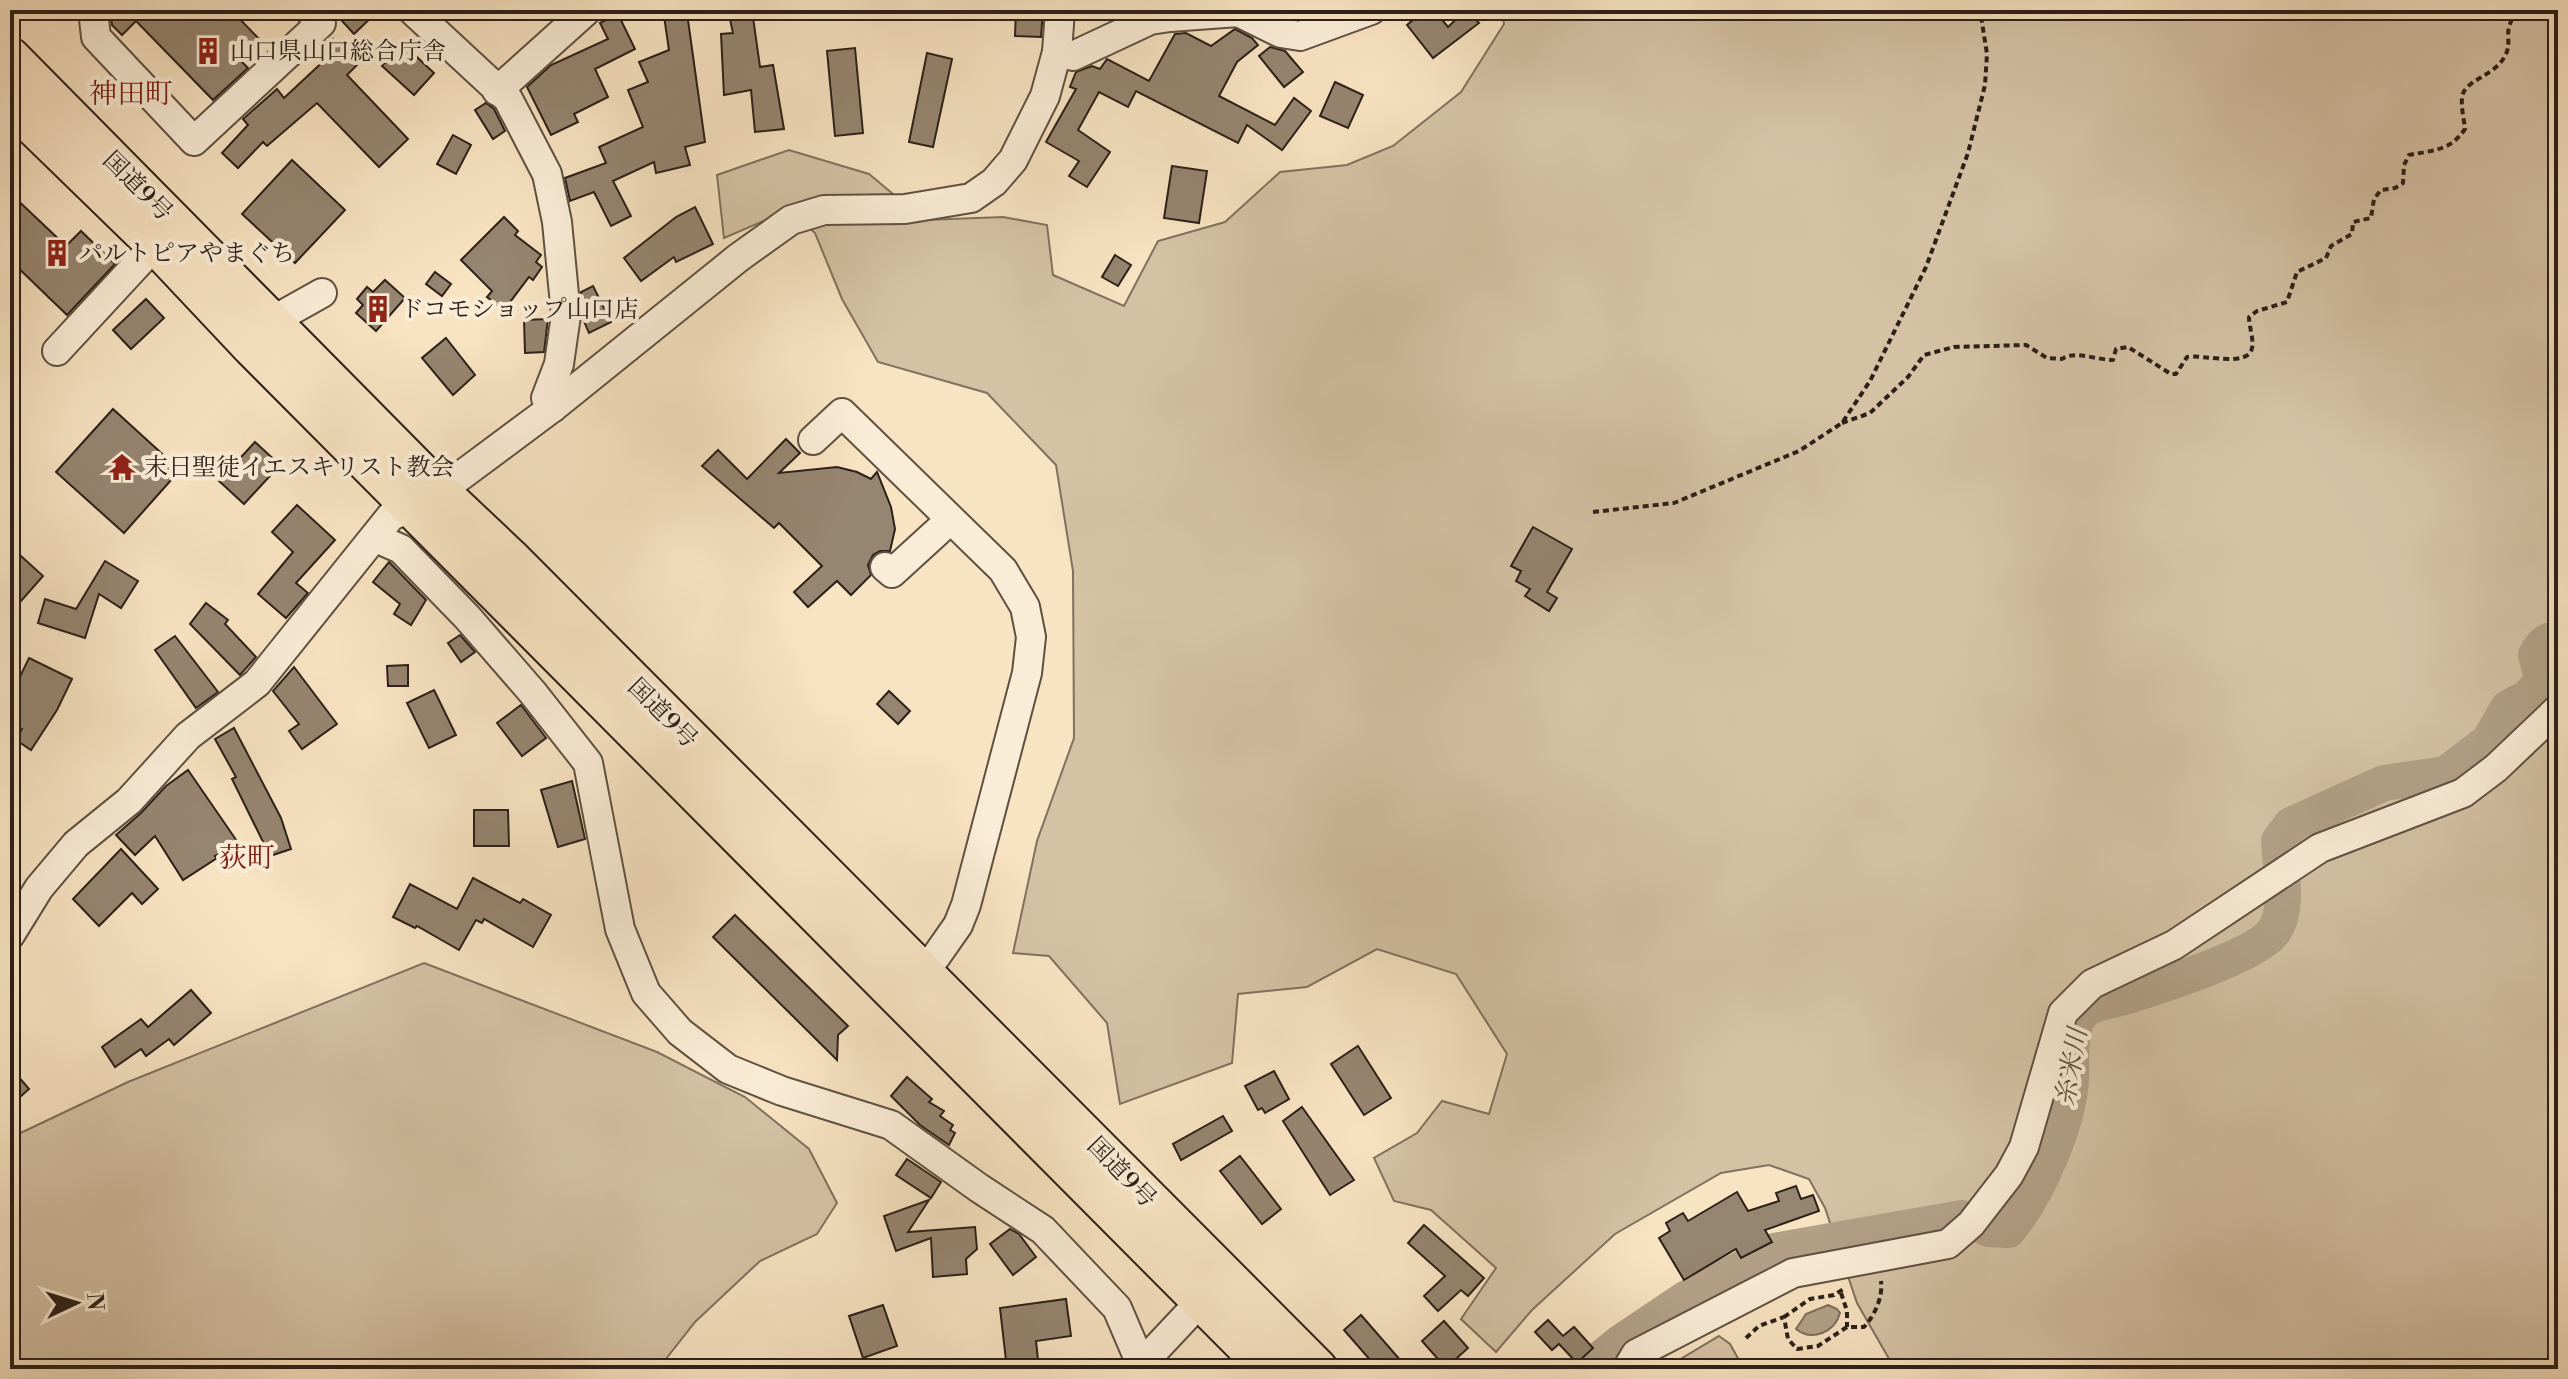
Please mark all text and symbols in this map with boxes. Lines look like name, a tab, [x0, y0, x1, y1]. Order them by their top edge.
building icon: 山口県山口総合庁舎	[193, 36, 223, 66]
place label: 山口県山口総合庁舎	[230, 37, 446, 67]
district label: 神田町	[89, 77, 173, 112]
street label: 国道9号	[96, 146, 178, 228]
building icon: パルトピアやまぐち	[42, 238, 72, 268]
place label: パルトピアやまぐち	[79, 239, 295, 269]
building icon: ドコモショップ山口店	[363, 294, 393, 324]
place label: ドコモショップ山口店	[400, 295, 639, 325]
temple icon: 末日聖徒イエスキリスト教会	[107, 452, 137, 482]
place label: 末日聖徒イエスキリスト教会	[144, 453, 455, 483]
street label: 国道9号	[621, 673, 703, 755]
district label: 荻町	[219, 841, 275, 876]
water label: 糸米川	[2049, 1023, 2095, 1108]
street label: 国道9号	[1080, 1131, 1162, 1214]
north arrow	[36, 1263, 116, 1343]
text: N	[80, 1292, 109, 1312]

